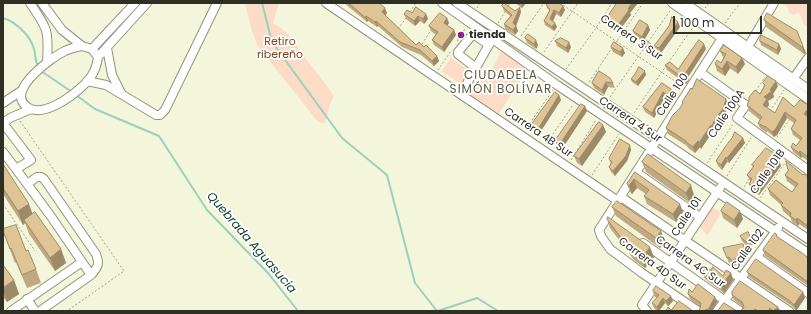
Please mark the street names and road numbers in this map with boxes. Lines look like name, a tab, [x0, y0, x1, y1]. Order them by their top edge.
street label: Carrera 3 Sur	[597, 12, 665, 64]
street label: Calle 100	[654, 71, 692, 119]
street label: Calle 100A	[706, 87, 748, 141]
street label: Carrera 4 Sur	[596, 94, 664, 146]
street label: Carrera 4B Sur	[501, 105, 575, 161]
street label: Calle 101B	[748, 147, 788, 197]
street label: Calle 101	[669, 195, 705, 239]
street label: Calle 102	[729, 227, 767, 273]
street label: Carrera 4C Sur	[653, 233, 727, 291]
street label: Carrera 4D Sur	[615, 235, 689, 293]

